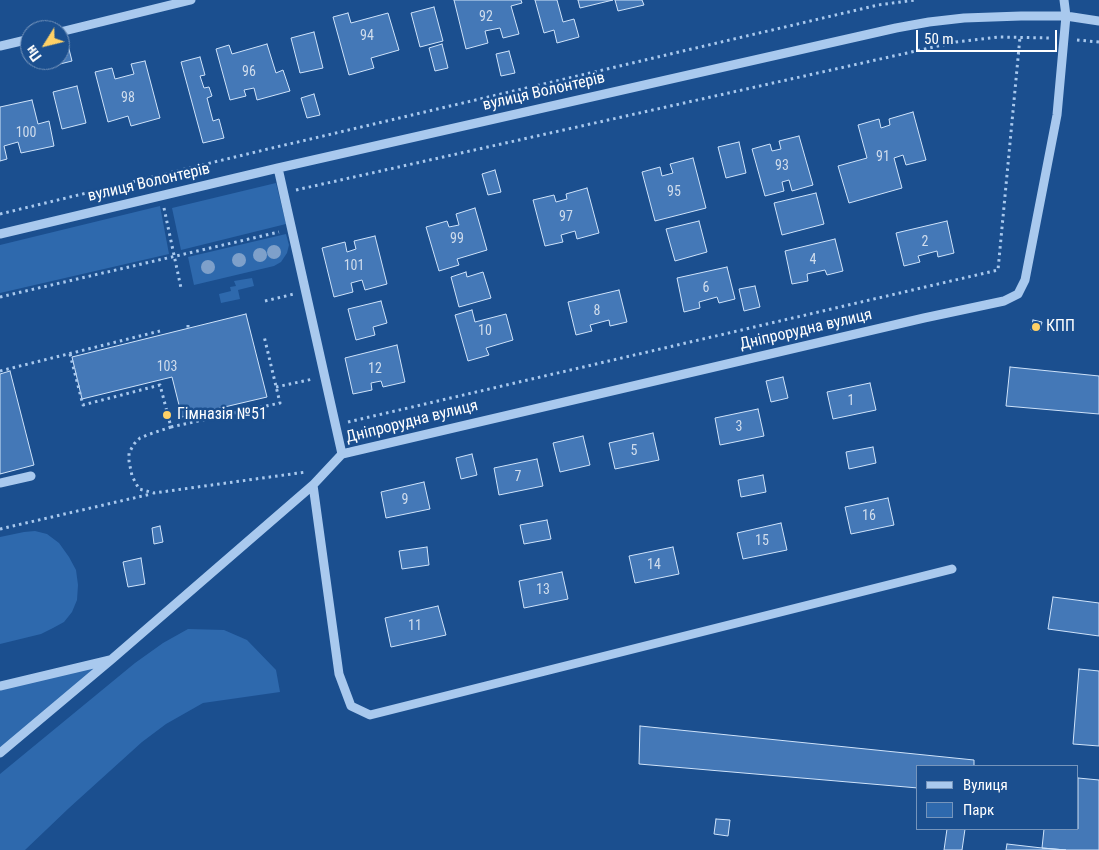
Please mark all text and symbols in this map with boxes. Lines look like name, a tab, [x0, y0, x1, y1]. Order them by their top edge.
house number: 92	[479, 9, 493, 25]
north arrow	[20, 20, 70, 70]
scale bar	[919, 20, 1060, 52]
house number: 94	[360, 28, 374, 44]
text: 50 m	[924, 30, 954, 48]
text: Пн	[23, 42, 45, 64]
house number: 96	[242, 64, 256, 80]
street label: вулиця Волонтерів	[481, 69, 607, 115]
house number: 98	[121, 90, 135, 106]
house number: 100	[16, 125, 36, 141]
house number: 91	[876, 149, 890, 165]
house number: 93	[775, 158, 789, 174]
street label: вулиця Волонтерів	[86, 160, 212, 206]
house number: 95	[667, 184, 681, 200]
house number: 97	[559, 209, 573, 225]
house number: 99	[450, 231, 464, 247]
house number: 2	[922, 234, 928, 250]
house number: 4	[810, 252, 816, 268]
house number: 101	[344, 258, 364, 274]
house number: 6	[703, 280, 709, 296]
house number: 8	[594, 303, 600, 319]
street label: Дніпрорудна вулиця	[738, 305, 874, 355]
place label: КПП	[1046, 317, 1075, 337]
marker: КПП	[1030, 321, 1042, 333]
house number: 10	[478, 323, 492, 339]
house number: 103	[157, 359, 177, 375]
house number: 12	[368, 361, 382, 377]
house number: 1	[848, 393, 854, 409]
street label: Дніпрорудна вулиця	[344, 396, 480, 448]
place label: Гімназія №51	[177, 405, 267, 425]
marker: Гімназія №51	[161, 409, 173, 421]
house number: 3	[736, 419, 742, 435]
house number: 5	[631, 443, 637, 459]
house number: 7	[515, 469, 521, 485]
house number: 9	[402, 492, 408, 508]
house number: 16	[862, 508, 876, 524]
house number: 15	[755, 533, 769, 549]
house number: 14	[647, 557, 661, 573]
house number: 13	[536, 582, 550, 598]
house number: 11	[408, 618, 422, 634]
legend	[916, 765, 1079, 830]
text: Вулиця	[963, 776, 1008, 794]
text: Парк	[963, 801, 994, 819]

